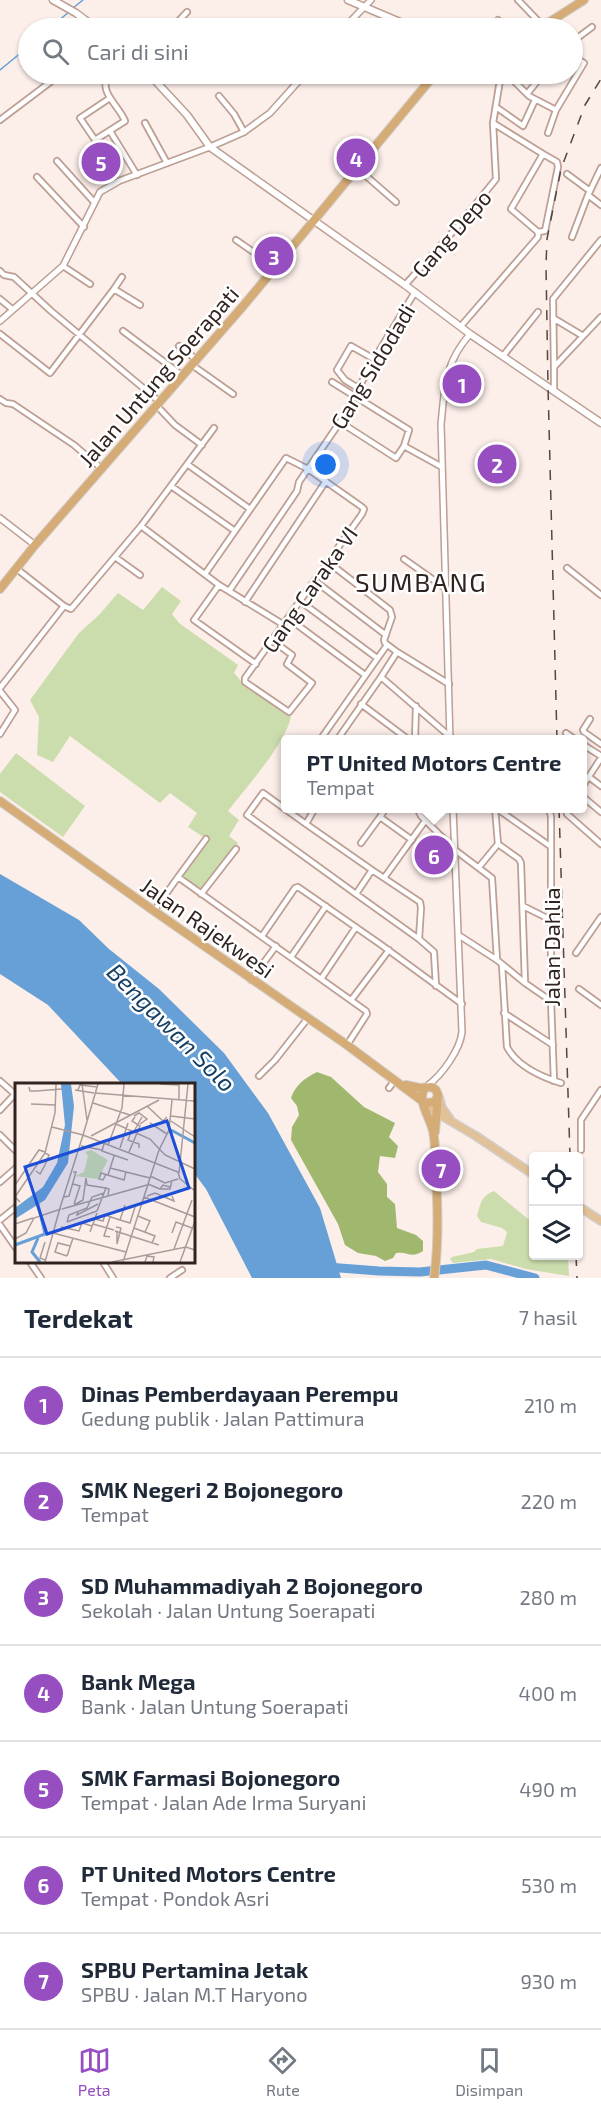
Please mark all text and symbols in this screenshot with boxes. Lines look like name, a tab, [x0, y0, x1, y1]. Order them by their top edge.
search box	[18, 18, 583, 84]
icon: search	[39, 35, 72, 68]
text: Cari di sini	[87, 38, 189, 64]
pin: 4	[336, 136, 376, 180]
pin: 5	[82, 140, 120, 184]
street label: Gang Depo	[406, 184, 496, 282]
pin: 3	[254, 234, 294, 278]
street label: Jalan Untung Soerapati	[73, 281, 243, 471]
street label: Gang Sidodadi	[324, 299, 420, 433]
pin: 1	[442, 362, 482, 406]
pin: 2	[478, 442, 516, 486]
your location	[311, 450, 340, 479]
street label: Gang Caraka VI	[256, 521, 362, 657]
district label: SUMBANG	[355, 566, 487, 597]
popup	[281, 735, 587, 813]
text: PT United Motors Centre	[307, 749, 561, 775]
text: Tempat	[307, 775, 374, 799]
pin: 6	[414, 832, 454, 878]
street label: Jalan Rajekwesi	[136, 871, 280, 983]
street label: Jalan Dahlia	[538, 887, 564, 1007]
water label: Bengawan Solo	[102, 957, 242, 1097]
inset map	[15, 1083, 195, 1263]
pin: 7	[422, 1146, 460, 1192]
map controls	[529, 1152, 583, 1260]
button: locate	[529, 1152, 583, 1206]
button: layers	[529, 1206, 583, 1260]
text: Terdekat	[24, 1302, 133, 1333]
text: 7 hasil	[519, 1305, 577, 1329]
text: Dinas Pemberdayaan Perempu	[81, 1380, 398, 1406]
text: 1	[39, 1393, 48, 1417]
text: 210 m	[524, 1393, 577, 1417]
text: Gedung publik · Jalan Pattimura	[81, 1406, 365, 1430]
text: SMK Negeri 2 Bojonegoro	[81, 1476, 343, 1502]
text: 2	[38, 1489, 49, 1513]
text: 220 m	[520, 1489, 577, 1513]
text: Tempat	[81, 1502, 149, 1526]
text: SD Muhammadiyah 2 Bojonegoro	[81, 1572, 423, 1598]
text: 3	[38, 1585, 49, 1609]
text: 280 m	[520, 1585, 577, 1609]
text: Sekolah · Jalan Untung Soerapati	[81, 1598, 375, 1622]
text: Bank Mega	[81, 1668, 196, 1694]
text: 4	[37, 1681, 50, 1705]
text: 400 m	[519, 1681, 577, 1705]
text: Bank · Jalan Untung Soerapati	[81, 1694, 349, 1718]
text: SMK Farmasi Bojonegoro	[81, 1764, 340, 1790]
text: 5	[38, 1777, 49, 1801]
text: 490 m	[519, 1777, 577, 1801]
text: Tempat · Jalan Ade Irma Suryani	[81, 1790, 366, 1814]
text: PT United Motors Centre	[81, 1860, 336, 1886]
text: 6	[38, 1873, 49, 1897]
text: 530 m	[521, 1873, 577, 1897]
text: Tempat · Pondok Asri	[81, 1886, 270, 1910]
text: SPBU Pertamina Jetak	[81, 1956, 308, 1982]
text: 7	[38, 1969, 49, 1993]
text: 930 m	[520, 1969, 577, 1993]
text: SPBU · Jalan M.T Haryono	[81, 1982, 308, 2006]
tab: Peta	[78, 2044, 111, 2099]
tab: Rute	[266, 2044, 300, 2099]
tab: Disimpan	[455, 2044, 523, 2099]

